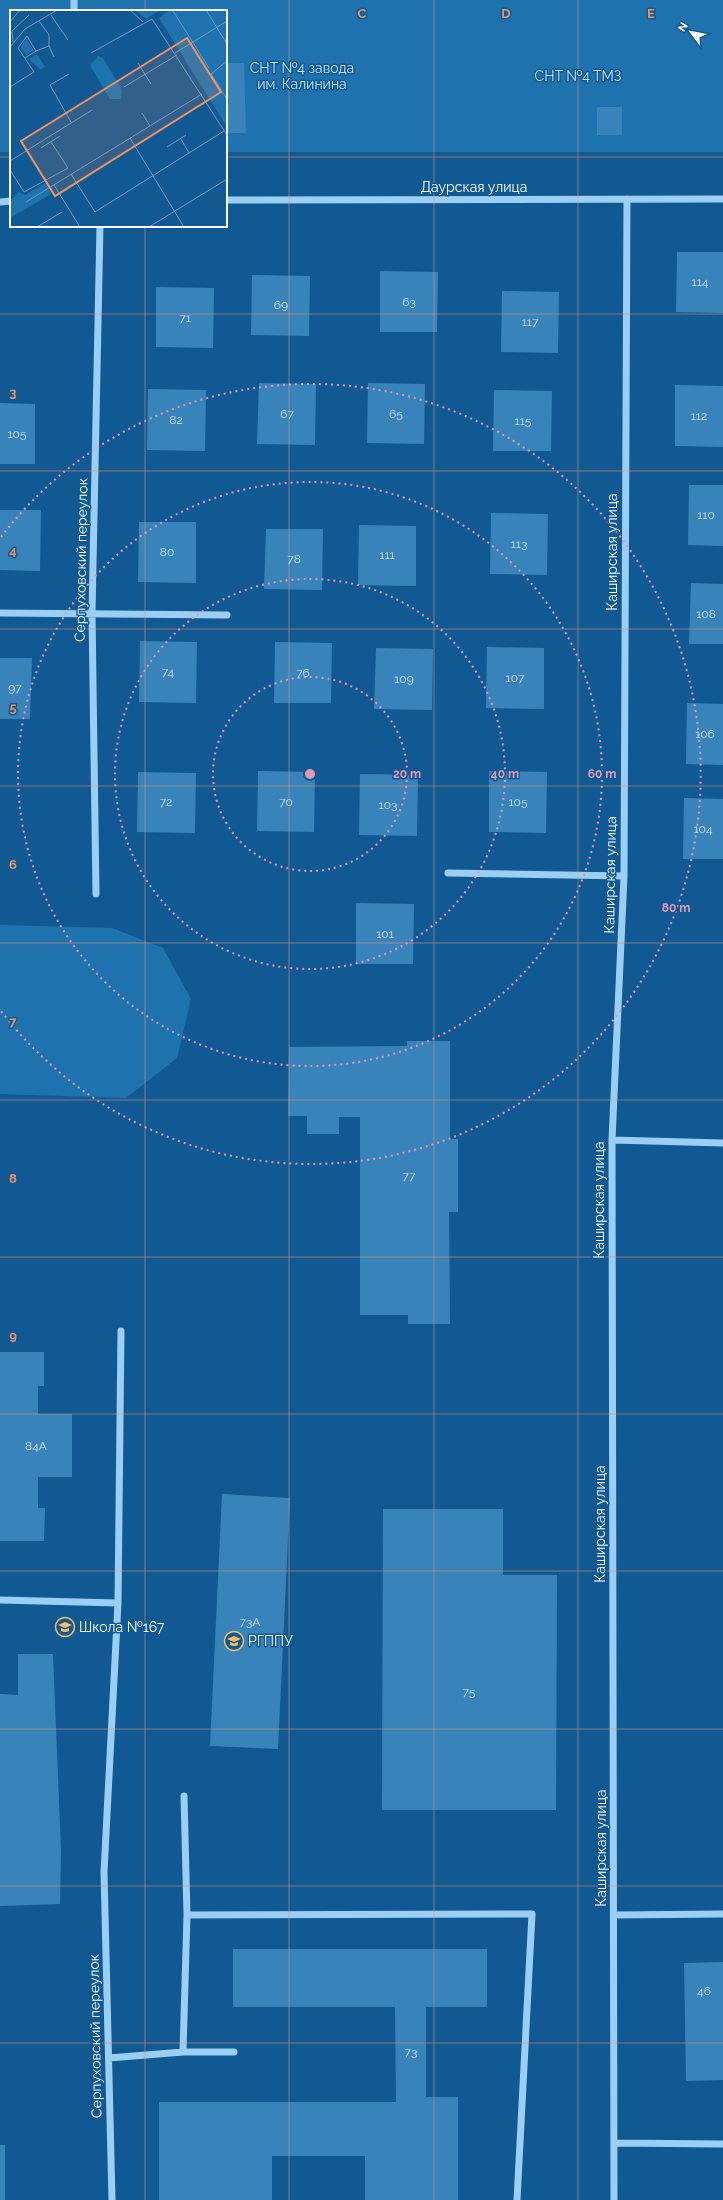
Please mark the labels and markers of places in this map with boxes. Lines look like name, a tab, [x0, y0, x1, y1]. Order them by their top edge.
centre of rings	[303, 767, 317, 781]
school or university icon: Школа №167	[54, 1616, 76, 1638]
place label: Школа №167	[79, 1619, 165, 1635]
school or university icon: РГППУ	[223, 1630, 245, 1652]
place label: РГППУ	[248, 1633, 293, 1649]

